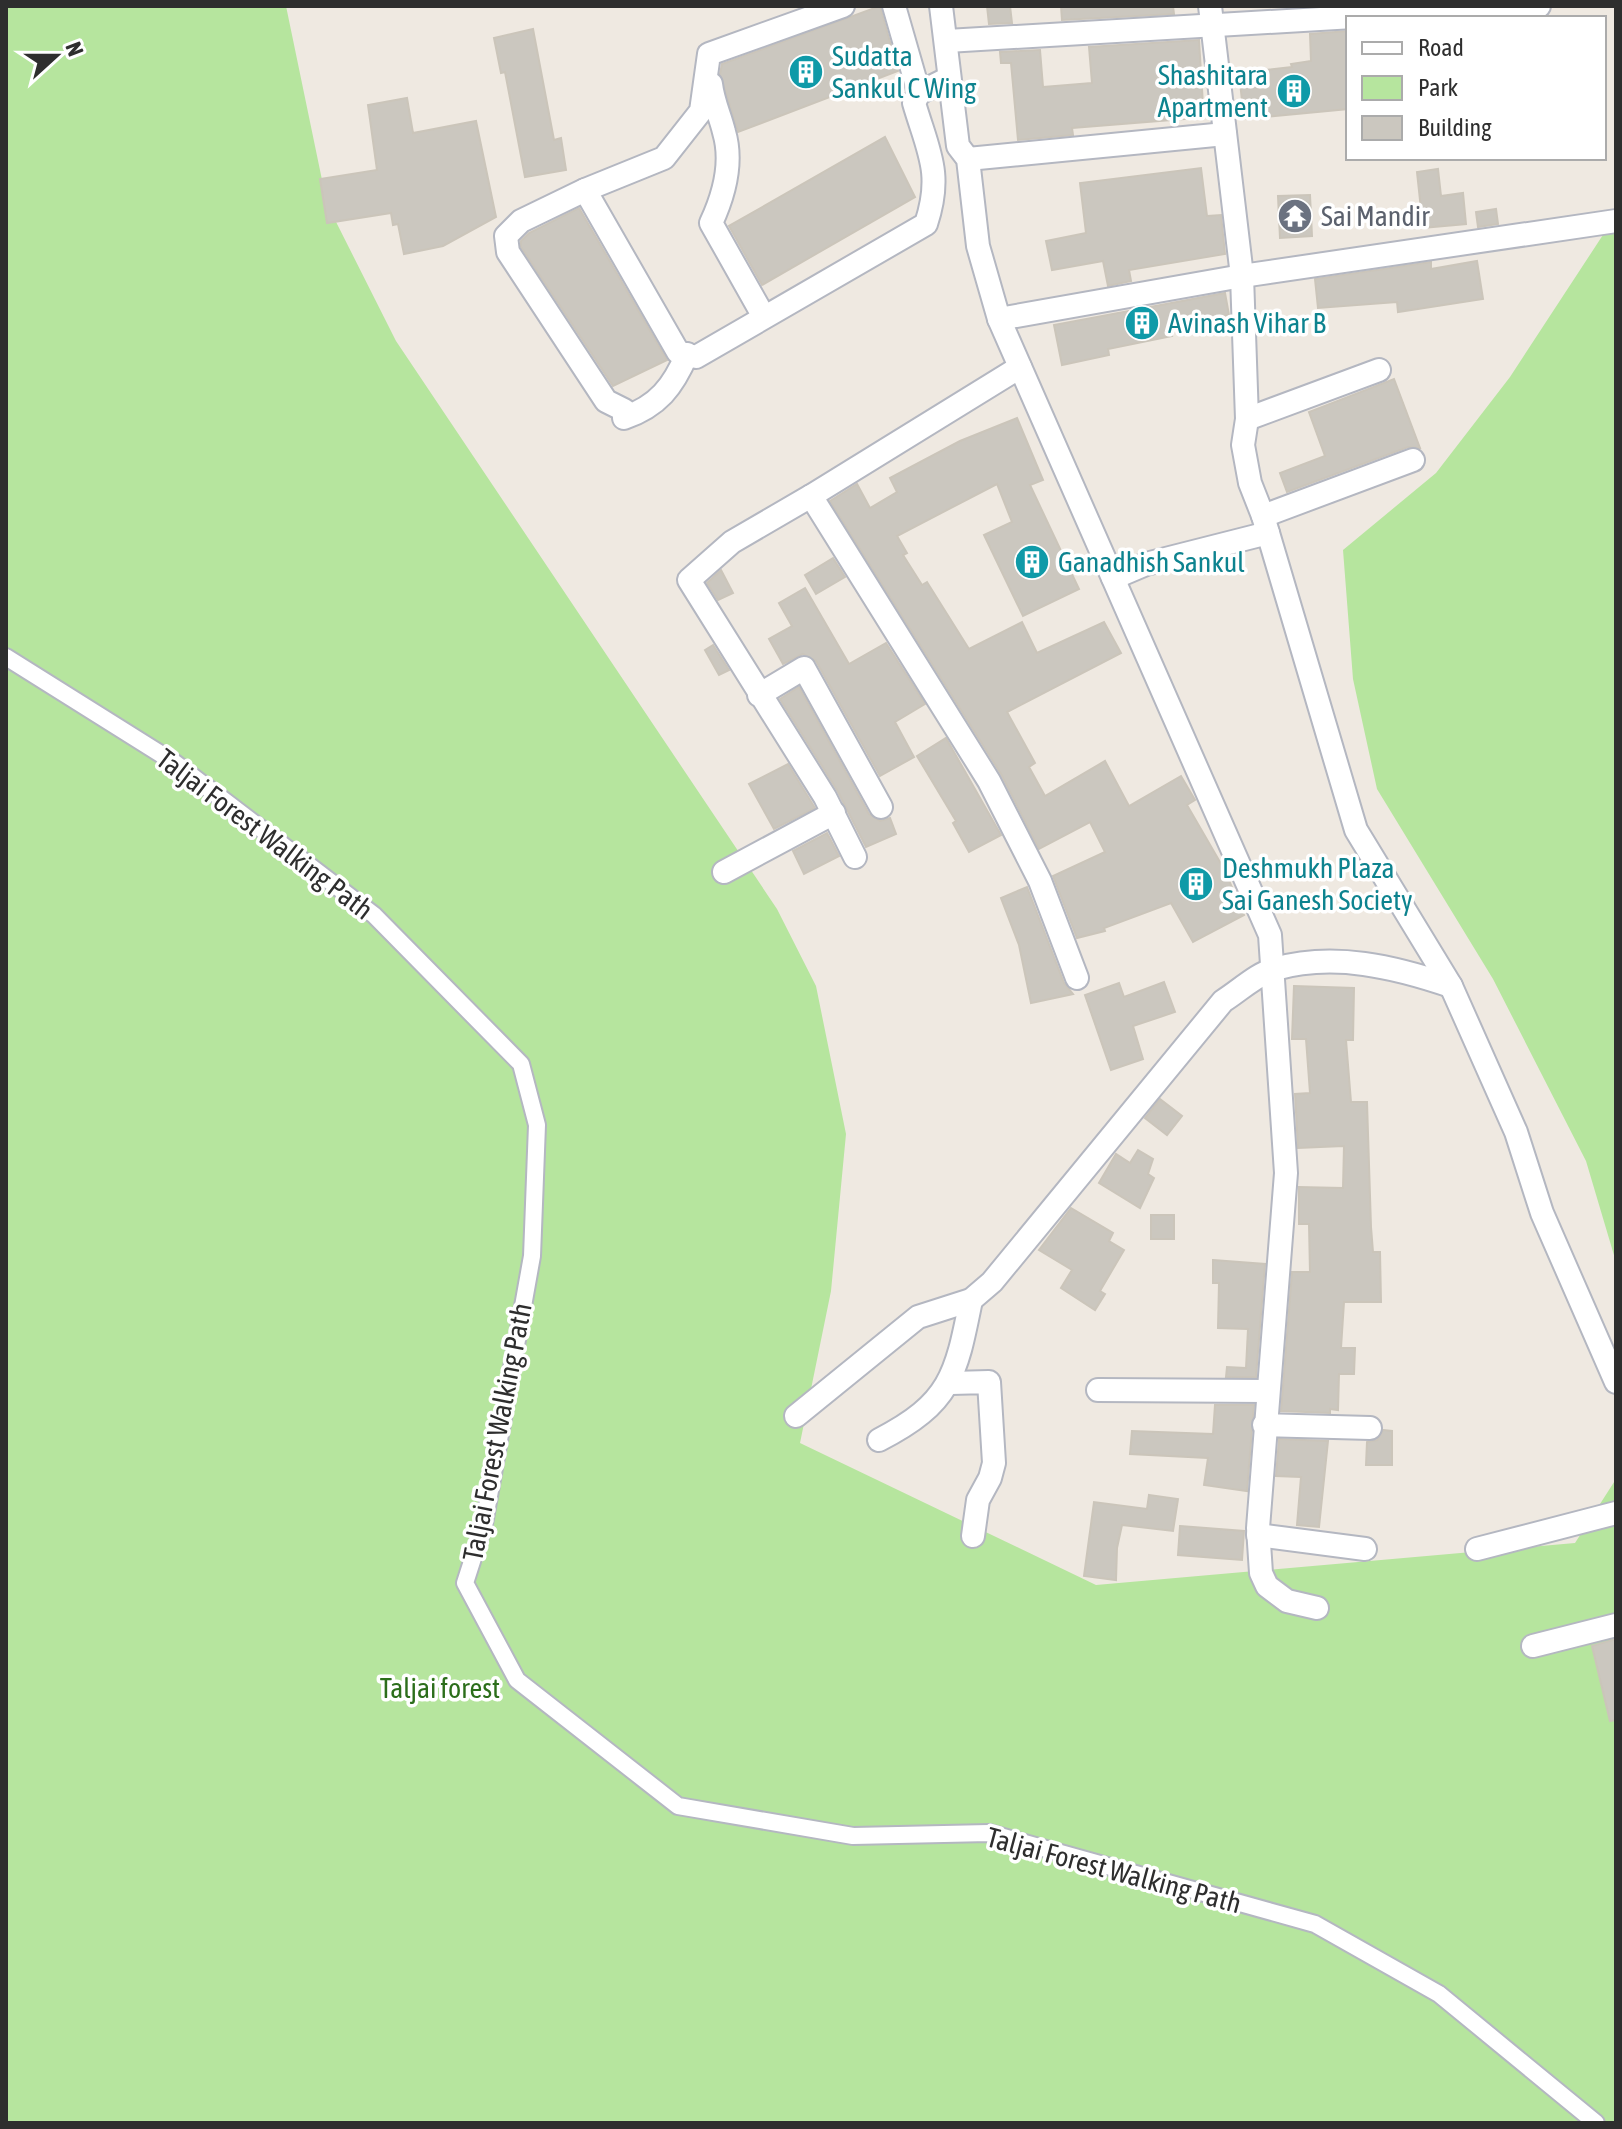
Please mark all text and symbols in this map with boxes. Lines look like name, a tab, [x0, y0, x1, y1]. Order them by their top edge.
north arrow	[16, 16, 96, 96]
legend	[1346, 16, 1606, 160]
text: Road	[1418, 34, 1464, 61]
text: N	[60, 38, 89, 60]
place label: Sudatta Sankul C Wing	[832, 40, 976, 104]
building icon: Sudatta Sankul C Wing	[787, 53, 825, 91]
place label: Shashitara Apartment	[1157, 59, 1268, 123]
building icon: Shashitara Apartment	[1275, 72, 1313, 110]
text: Park	[1418, 74, 1459, 101]
text: Building	[1418, 114, 1492, 141]
temple icon: Sai Mandir	[1276, 197, 1314, 235]
place label: Sai Mandir	[1321, 200, 1430, 232]
building icon: Avinash Vihar B	[1123, 304, 1161, 342]
place label: Avinash Vihar B	[1168, 307, 1326, 339]
building icon: Ganadhish Sankul	[1013, 543, 1051, 581]
place label: Ganadhish Sankul	[1058, 546, 1245, 578]
street label: Taljai Forest Walking Path	[151, 742, 379, 926]
place label: Deshmukh Plaza Sai Ganesh Society	[1222, 852, 1413, 916]
building icon: Deshmukh Plaza Sai Ganesh Society	[1177, 865, 1215, 903]
street label: Taljai Forest Walking Path	[456, 1300, 538, 1564]
park label: Taljai forest	[380, 1672, 500, 1704]
street label: Taljai Forest Walking Path	[983, 1821, 1245, 1919]

